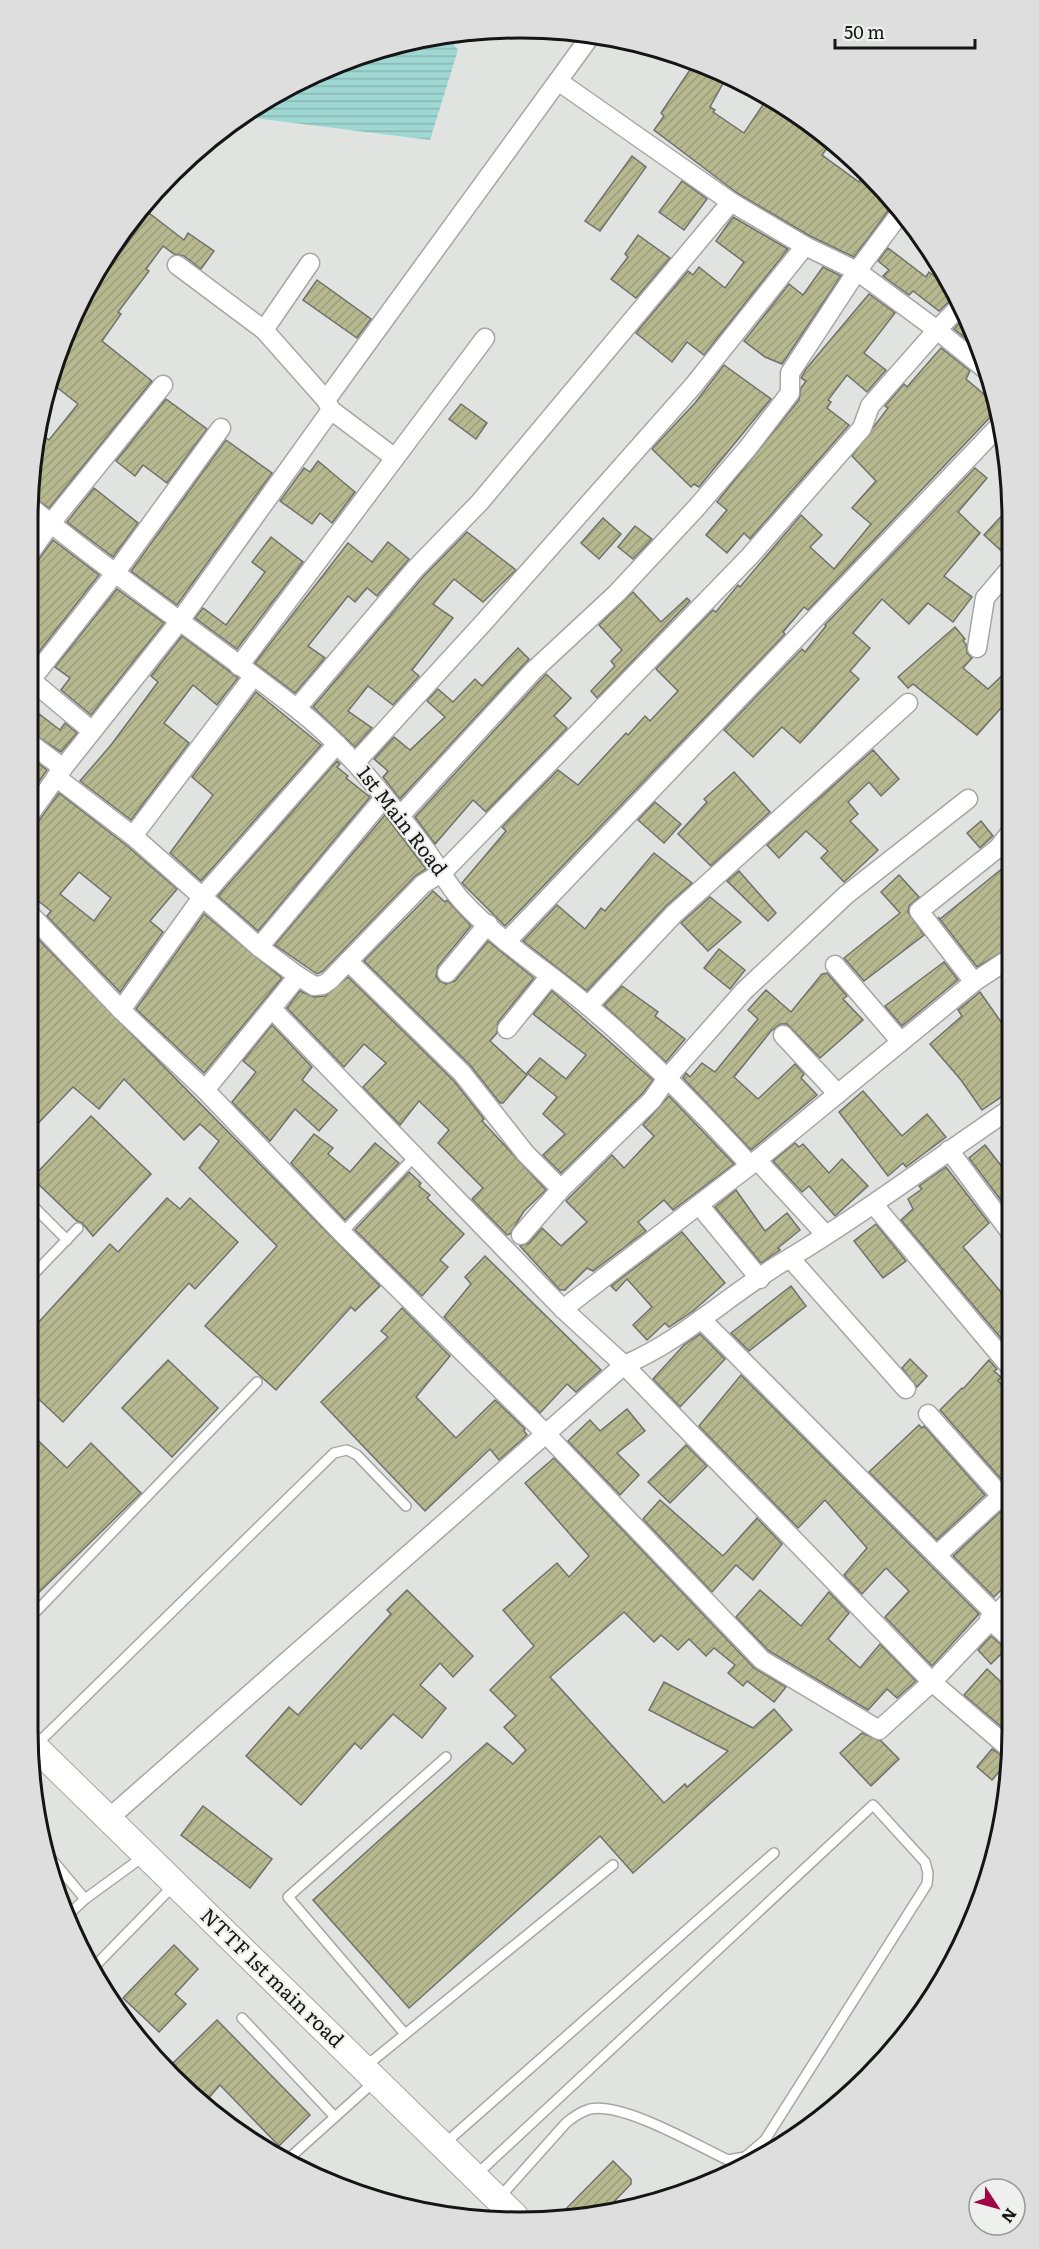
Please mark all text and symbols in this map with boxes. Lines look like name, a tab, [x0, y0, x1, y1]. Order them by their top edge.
scale bar	[835, 12, 974, 50]
text: 50 m	[844, 18, 885, 45]
street label: 1st Main Road	[351, 759, 456, 881]
street label: NTTF 1st main road	[195, 1900, 352, 2053]
north arrow	[967, 2177, 1027, 2237]
text: N	[996, 2204, 1024, 2229]

